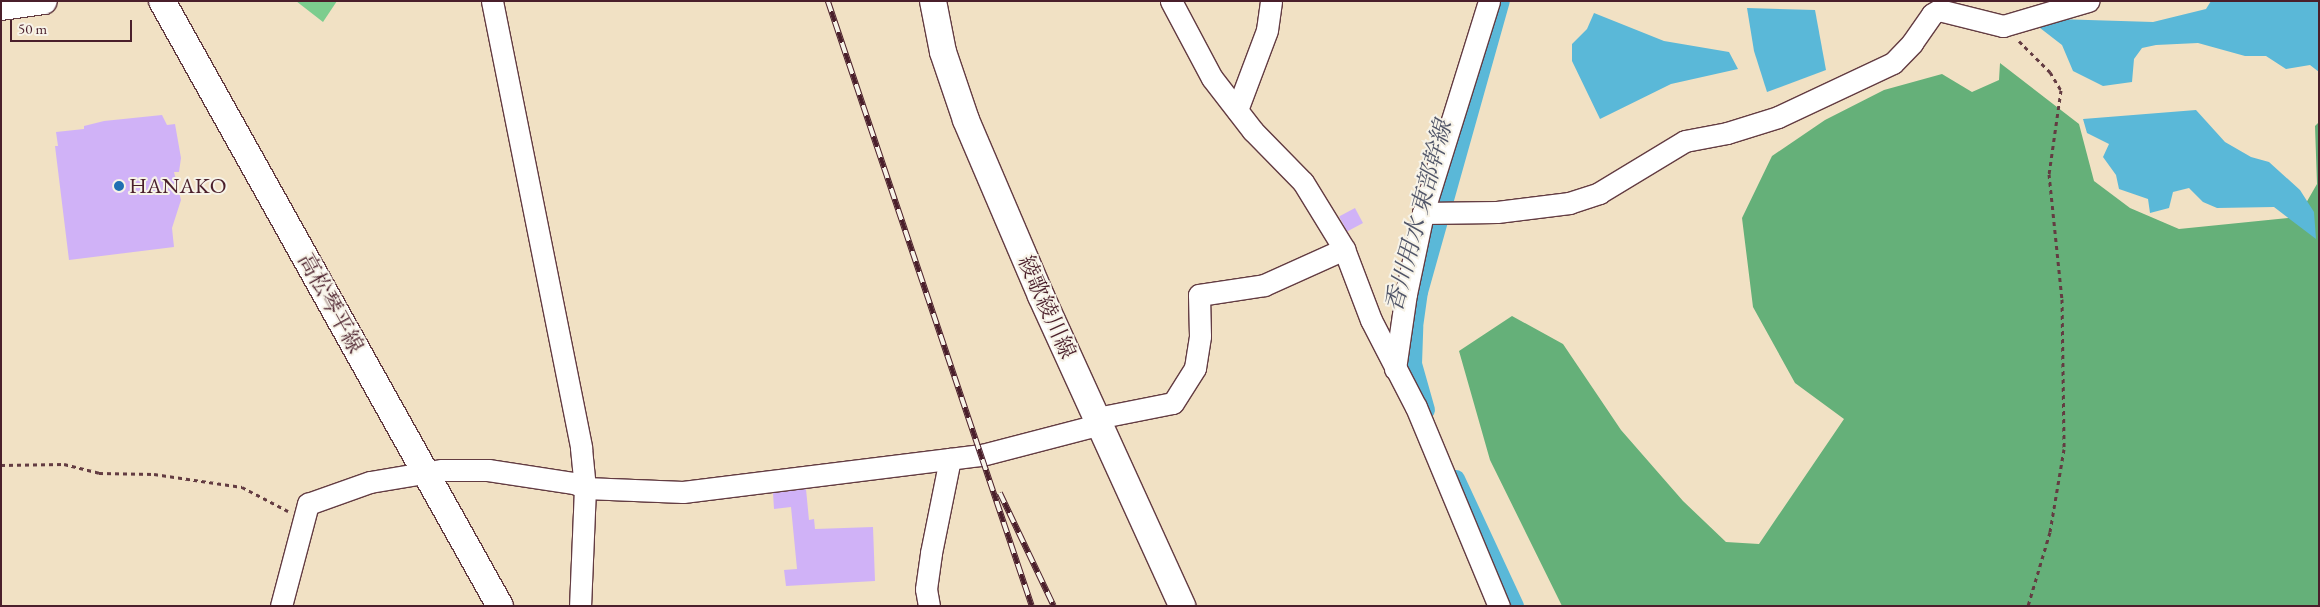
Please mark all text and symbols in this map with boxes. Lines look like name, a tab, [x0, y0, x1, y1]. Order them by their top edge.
scale bar	[12, 10, 135, 42]
text: 50 m	[18, 19, 47, 38]
water label: 香川用水 東部幹線	[1379, 117, 1457, 315]
place label: HANAKO	[129, 173, 226, 199]
marker: HANAKO	[113, 180, 125, 192]
street label: 高松琴平線	[293, 248, 369, 358]
street label: 綾歌綾川線	[1013, 251, 1081, 363]

